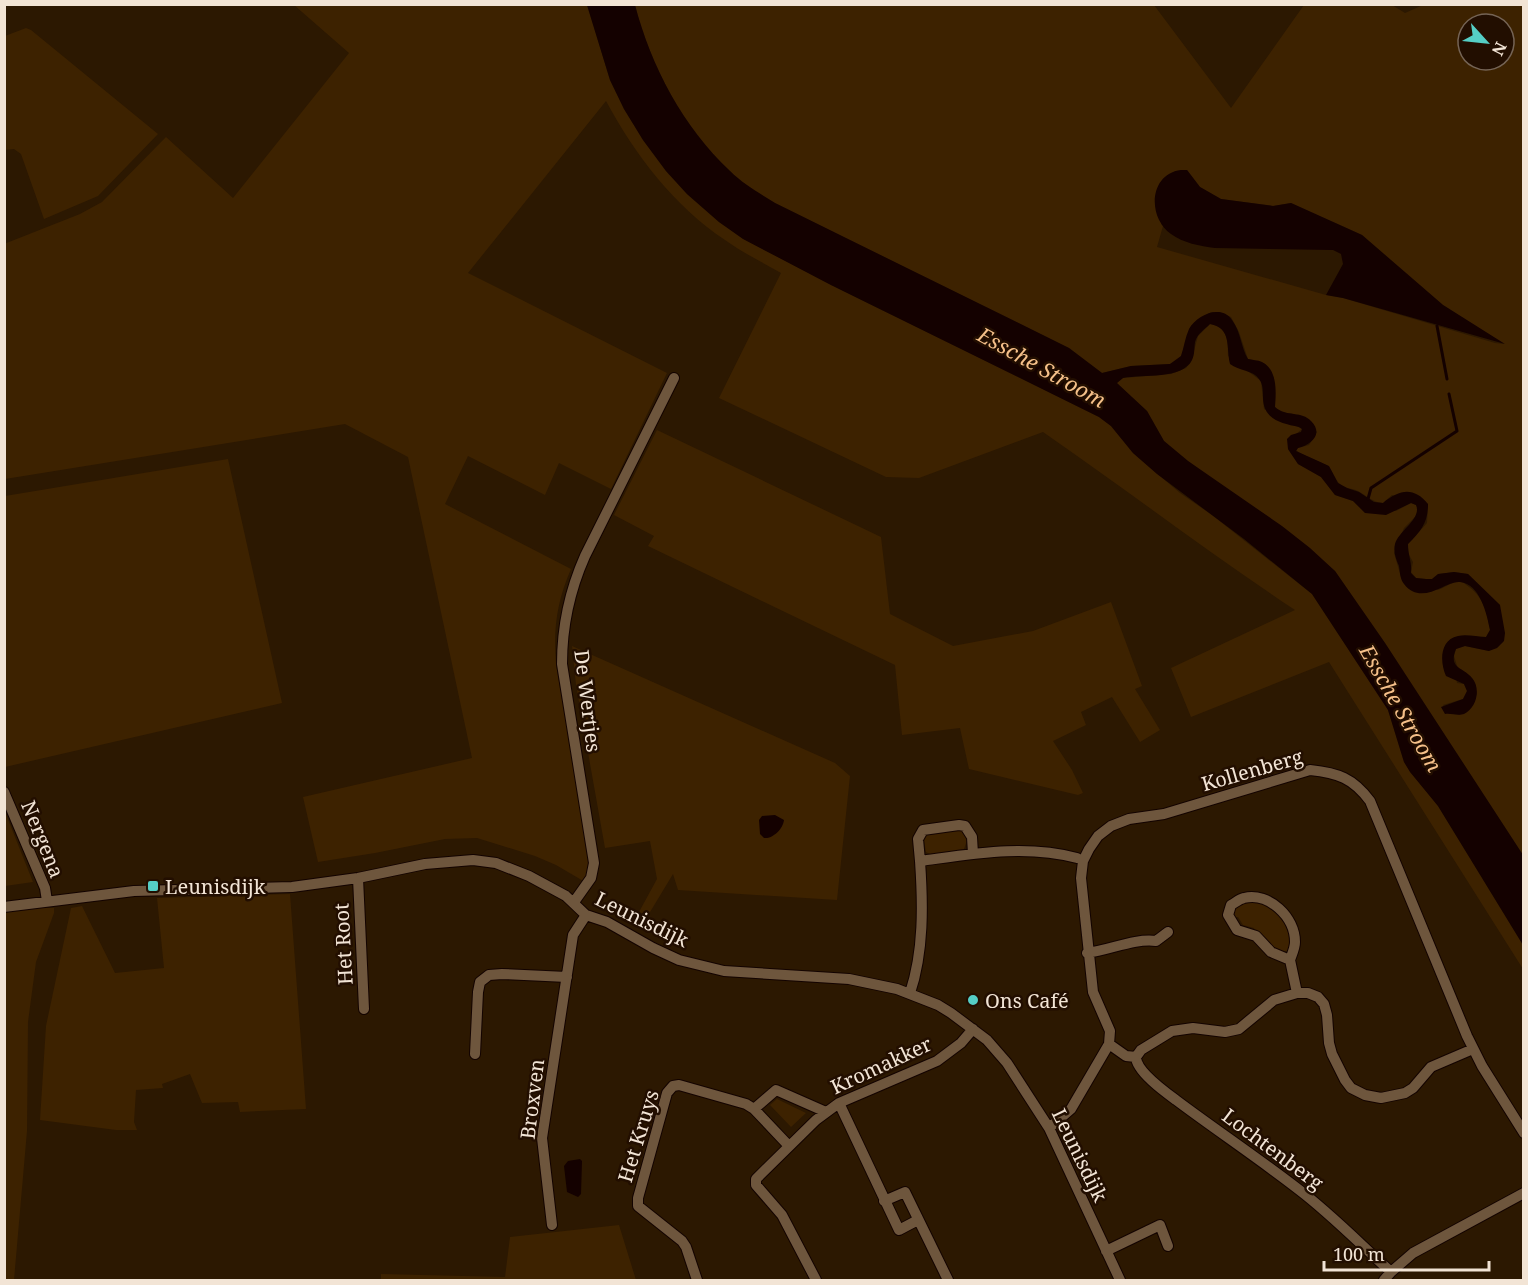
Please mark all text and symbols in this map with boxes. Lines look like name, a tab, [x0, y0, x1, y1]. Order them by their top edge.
north arrow	[1456, 12, 1516, 72]
text: N	[1487, 38, 1512, 60]
water label: Essche Stroom	[972, 320, 1111, 414]
water label: Essche Stroom	[1353, 638, 1449, 777]
street label: De Wertjes	[568, 648, 608, 754]
street label: Kollenberg	[1198, 743, 1306, 797]
street label: Nergena	[15, 796, 71, 882]
place label: Leunisdijk	[165, 873, 266, 900]
marker: Leunisdijk	[146, 879, 160, 893]
street label: Leunisdijk	[591, 885, 693, 953]
street label: Het Root	[327, 902, 359, 986]
place label: Ons Café	[985, 987, 1069, 1014]
marker: Ons Café	[966, 993, 980, 1007]
street label: Kromakker	[826, 1030, 936, 1100]
street label: Broxven	[514, 1057, 550, 1141]
street label: Het Kruys	[611, 1087, 665, 1185]
street label: Lochtenberg	[1217, 1102, 1329, 1196]
street label: Leunisdijk	[1046, 1104, 1114, 1206]
scale bar	[1324, 1234, 1489, 1272]
text: 100 m	[1333, 1242, 1385, 1266]

